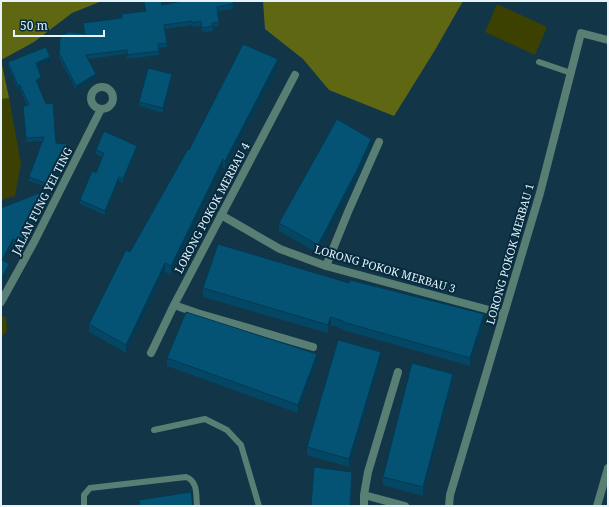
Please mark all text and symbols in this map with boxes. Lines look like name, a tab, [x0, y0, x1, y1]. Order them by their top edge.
scale bar	[14, 12, 104, 38]
text: 50 m	[20, 17, 48, 34]
street label: LORONG POKOK MERBAU 4	[171, 140, 252, 276]
street label: JALAN FUNG YEI TING	[7, 144, 75, 258]
street label: LORONG POKOK MERBAU 1	[482, 182, 537, 326]
street label: LORONG POKOK MERBAU 3	[313, 241, 457, 296]

